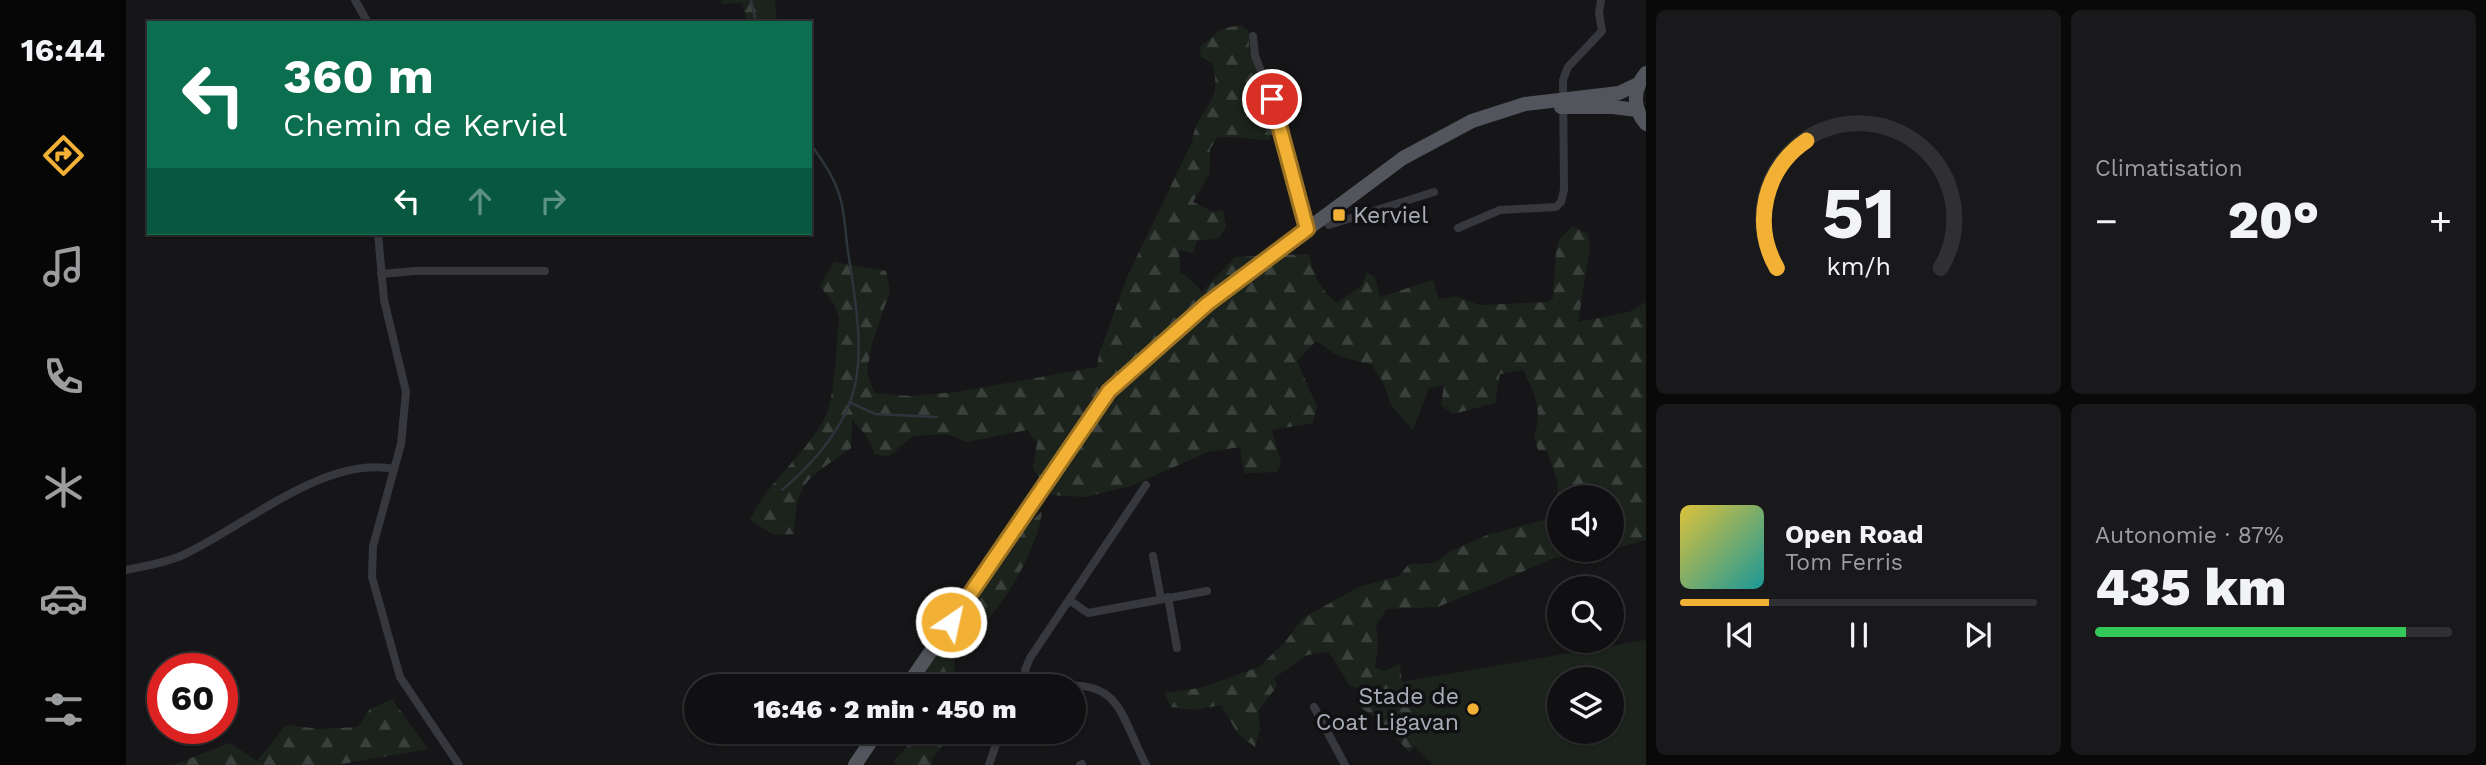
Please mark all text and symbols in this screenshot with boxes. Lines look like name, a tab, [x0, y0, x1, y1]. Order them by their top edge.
text: 16:44	[21, 31, 105, 69]
text: 360 m	[283, 47, 434, 105]
icon: left	[168, 49, 259, 140]
pin	[1242, 69, 1302, 129]
icon: arrive	[1253, 80, 1291, 118]
text: Chemin de Kerviel	[283, 106, 567, 144]
icon: directions	[39, 131, 88, 180]
text: Climatisation	[2095, 155, 2243, 182]
text: 51	[1822, 170, 1895, 256]
icon: left	[388, 182, 426, 220]
icon: ahead	[461, 182, 499, 220]
icon: right	[534, 182, 572, 220]
text: 20°	[2228, 190, 2319, 251]
text: −	[2095, 199, 2118, 243]
text: +	[2429, 199, 2452, 243]
place label: Kerviel	[1353, 202, 1428, 229]
marker: Kerviel	[1331, 207, 1347, 223]
icon: music	[39, 242, 88, 291]
text: km/h	[1826, 252, 1891, 281]
icon: phone	[39, 352, 88, 401]
icon: climate	[39, 463, 88, 512]
map controls	[1547, 485, 1624, 744]
button: sound	[1547, 485, 1624, 562]
text: Open Road	[1785, 519, 1923, 549]
text: Autonomie · 87%	[2095, 522, 2284, 549]
text: Tom Ferris	[1785, 549, 1903, 576]
text: 435 km	[2095, 557, 2287, 618]
icon: car	[39, 574, 88, 623]
button: search	[1547, 576, 1624, 653]
position arrow	[914, 585, 988, 659]
icon: previous	[1721, 616, 1759, 654]
icon: pause	[1840, 616, 1878, 654]
icon: next	[1959, 616, 1997, 654]
speed limit sign: 60	[147, 653, 238, 744]
button: layers	[1547, 667, 1624, 744]
place label: Stade de Coat Ligavan	[1316, 683, 1459, 736]
icon: filters	[39, 685, 88, 734]
text: 16:46 · 2 min · 450 m	[753, 694, 1017, 724]
marker: Stade de Coat Ligavan	[1465, 701, 1481, 717]

